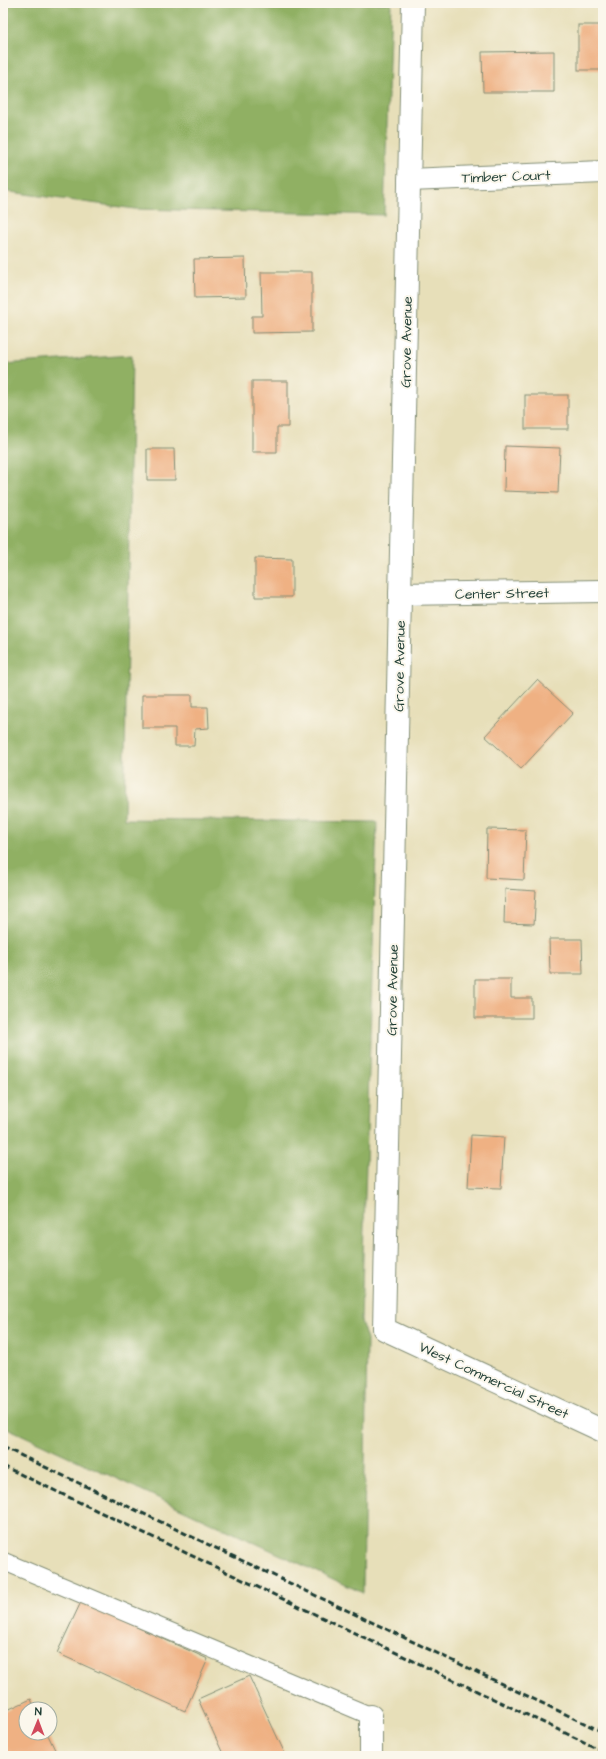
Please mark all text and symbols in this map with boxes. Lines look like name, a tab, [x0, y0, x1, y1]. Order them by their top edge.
street label: Timber Court	[461, 165, 551, 189]
street label: Grove Avenue	[396, 296, 418, 388]
street label: Center Street	[455, 583, 550, 605]
street label: Grove Avenue	[389, 620, 411, 712]
street label: Grove Avenue	[382, 944, 404, 1036]
street label: West Commercial Street	[415, 1337, 572, 1425]
north arrow	[18, 1701, 58, 1741]
text: N	[35, 1704, 42, 1719]

